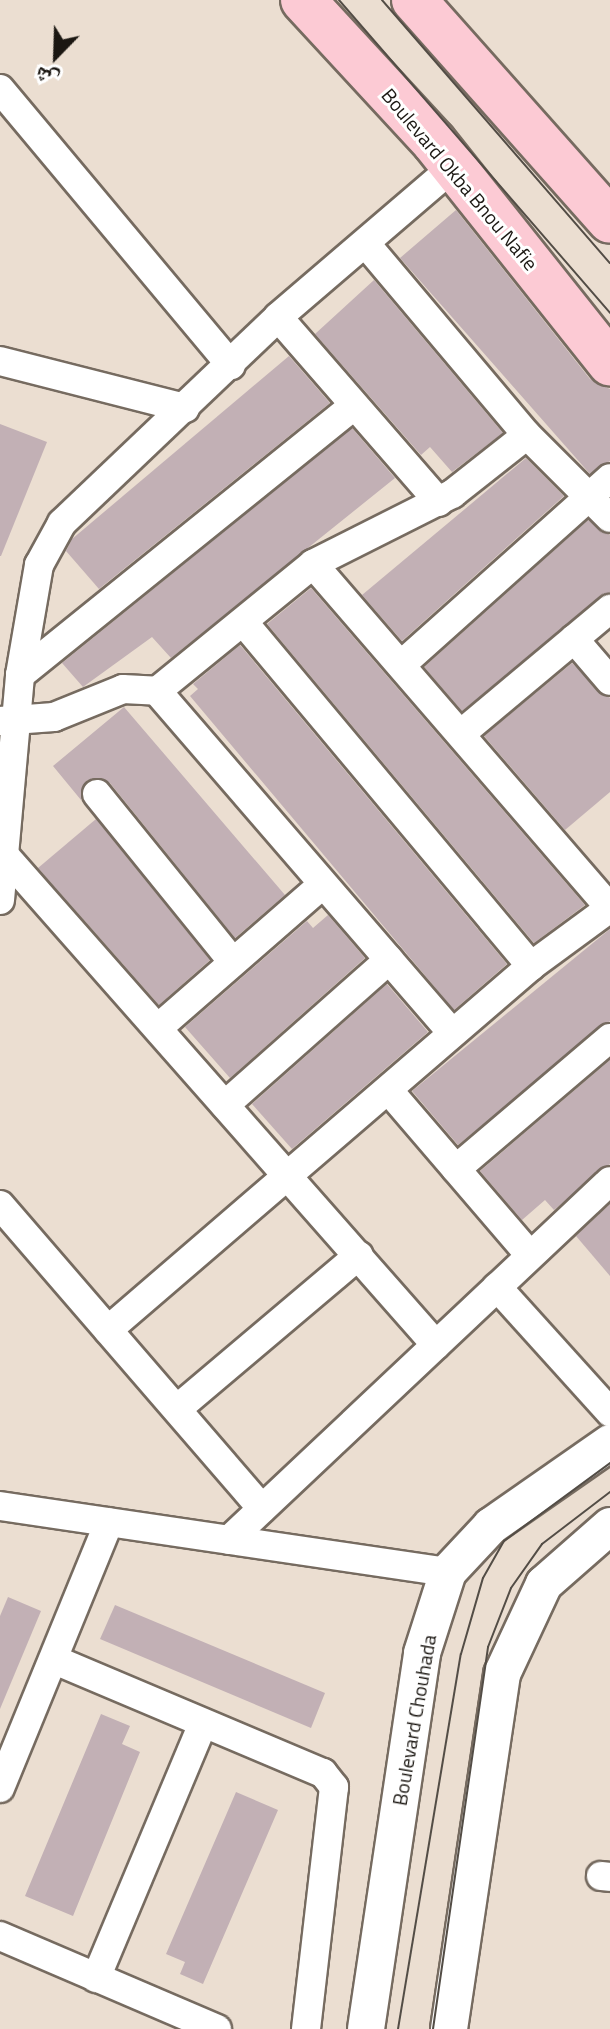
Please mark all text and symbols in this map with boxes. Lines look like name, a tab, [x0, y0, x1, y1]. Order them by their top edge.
north arrow	[16, 16, 96, 96]
text: ش	[29, 58, 64, 98]
street label: Boulevard Okba Bnou Nafie	[377, 83, 543, 275]
street label: Boulevard Chouhada	[387, 1633, 441, 1807]

